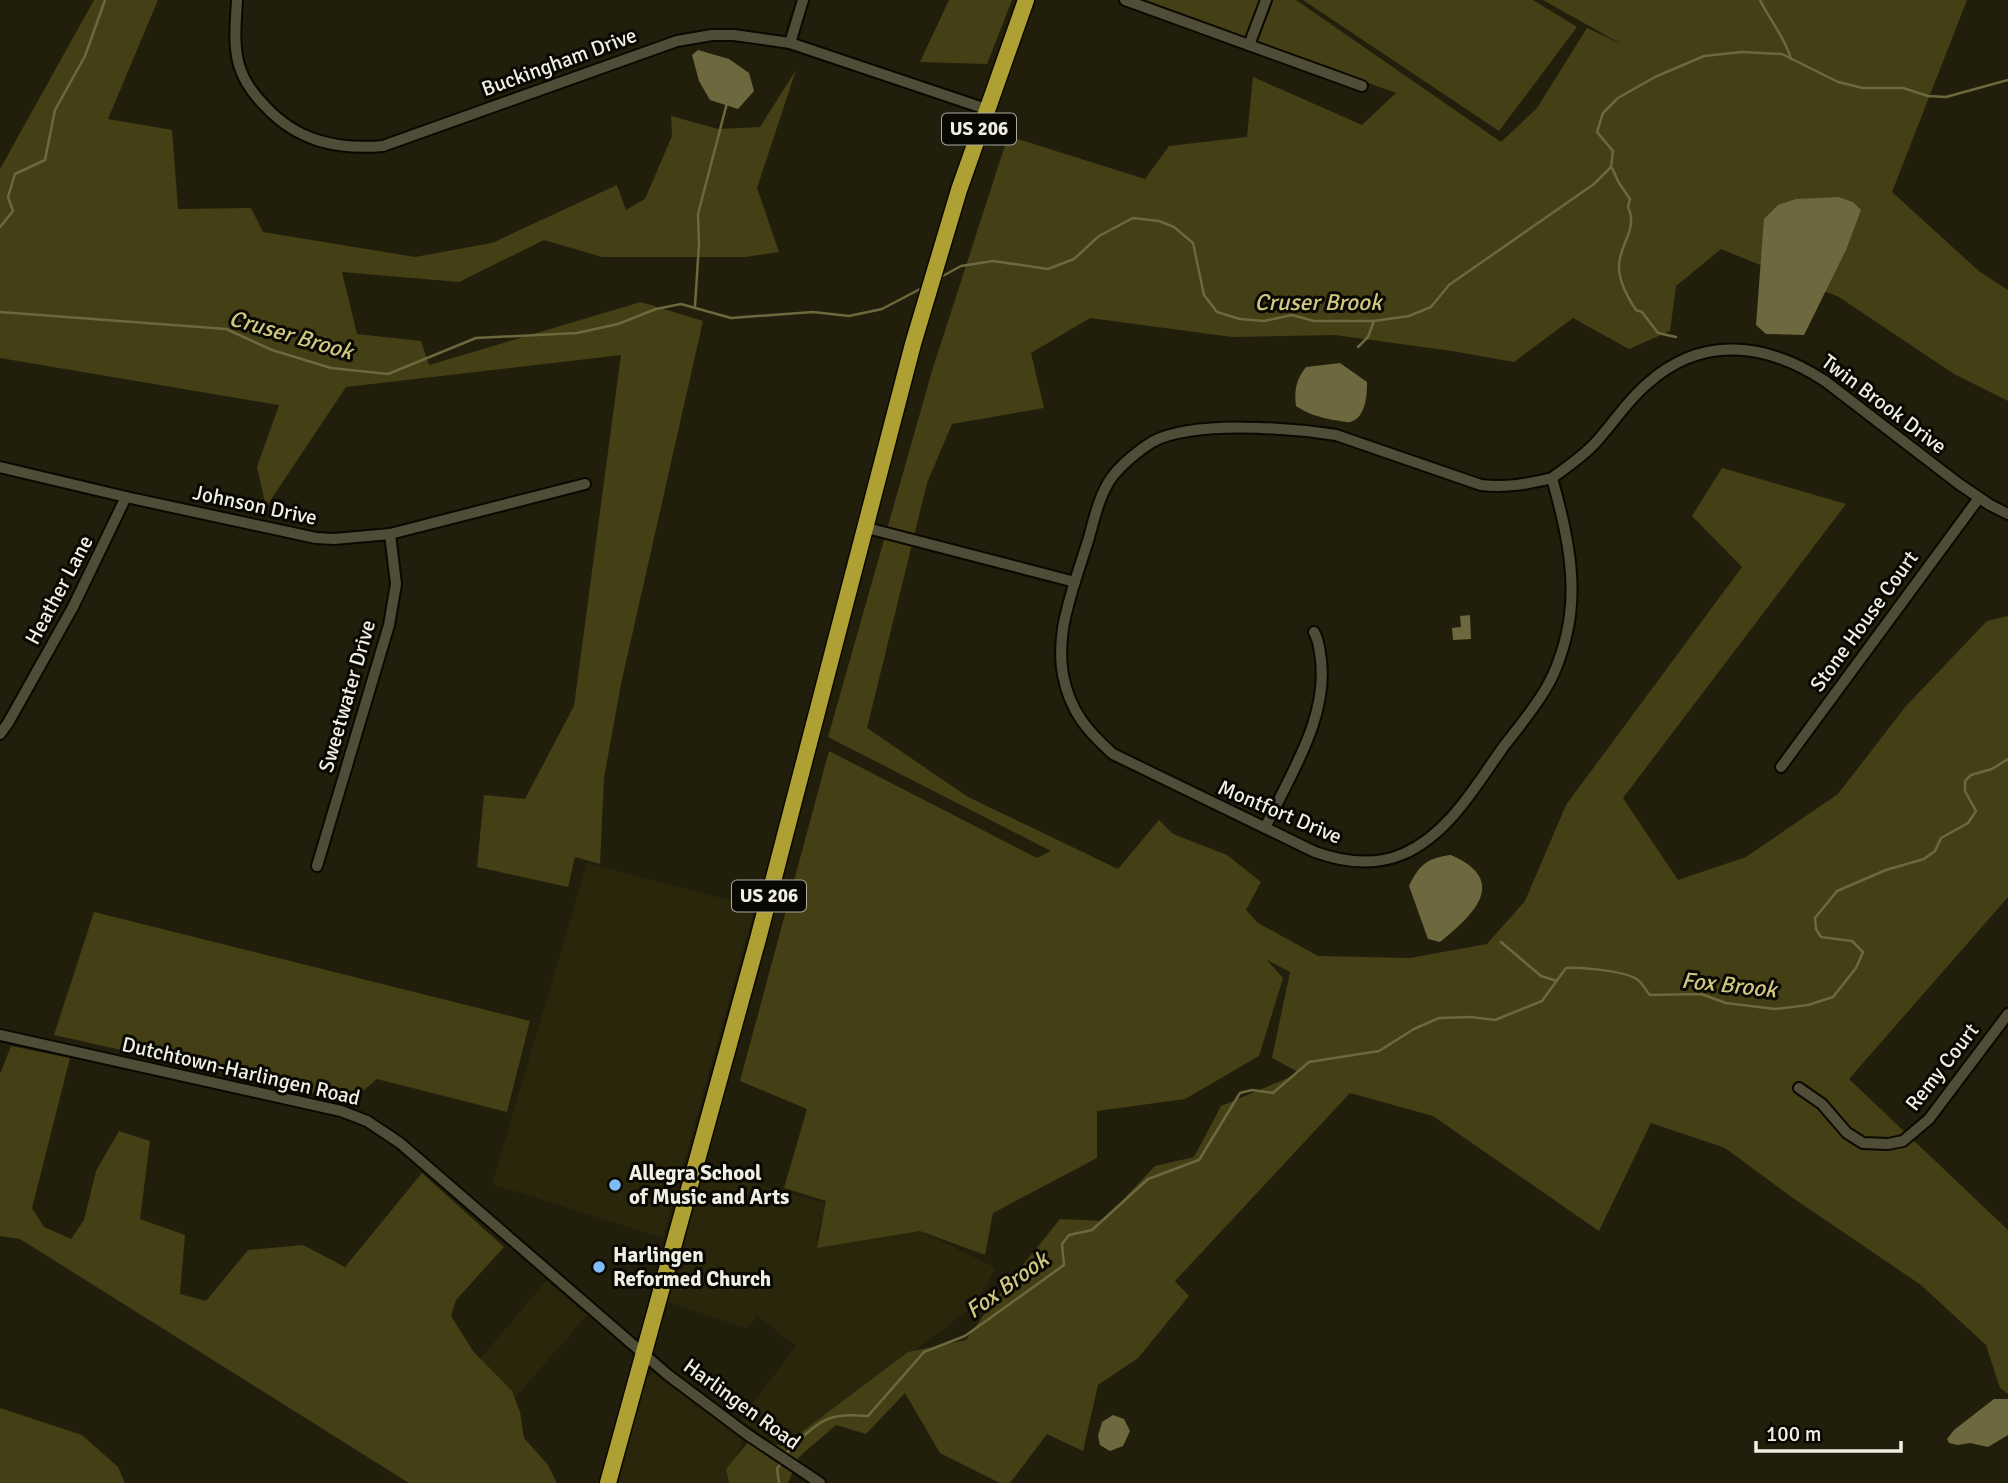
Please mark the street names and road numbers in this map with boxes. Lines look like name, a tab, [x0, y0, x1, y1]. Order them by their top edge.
street label: Buckingham Drive	[478, 22, 640, 102]
road number: US 206	[942, 113, 1016, 144]
street label: Twin Brook Drive	[1816, 349, 1952, 459]
street label: Johnson Drive	[190, 479, 320, 531]
street label: Heather Lane	[19, 531, 99, 649]
street label: Stone House Court	[1804, 546, 1924, 696]
street label: Sweetwater Drive	[313, 617, 381, 775]
street label: Montfort Drive	[1214, 774, 1346, 850]
road number: US 206	[732, 880, 806, 912]
street label: Remy Court	[1900, 1018, 1984, 1116]
street label: Dutchtown-Harlingen Road	[119, 1031, 363, 1111]
street label: Harlingen Road	[678, 1353, 806, 1455]

